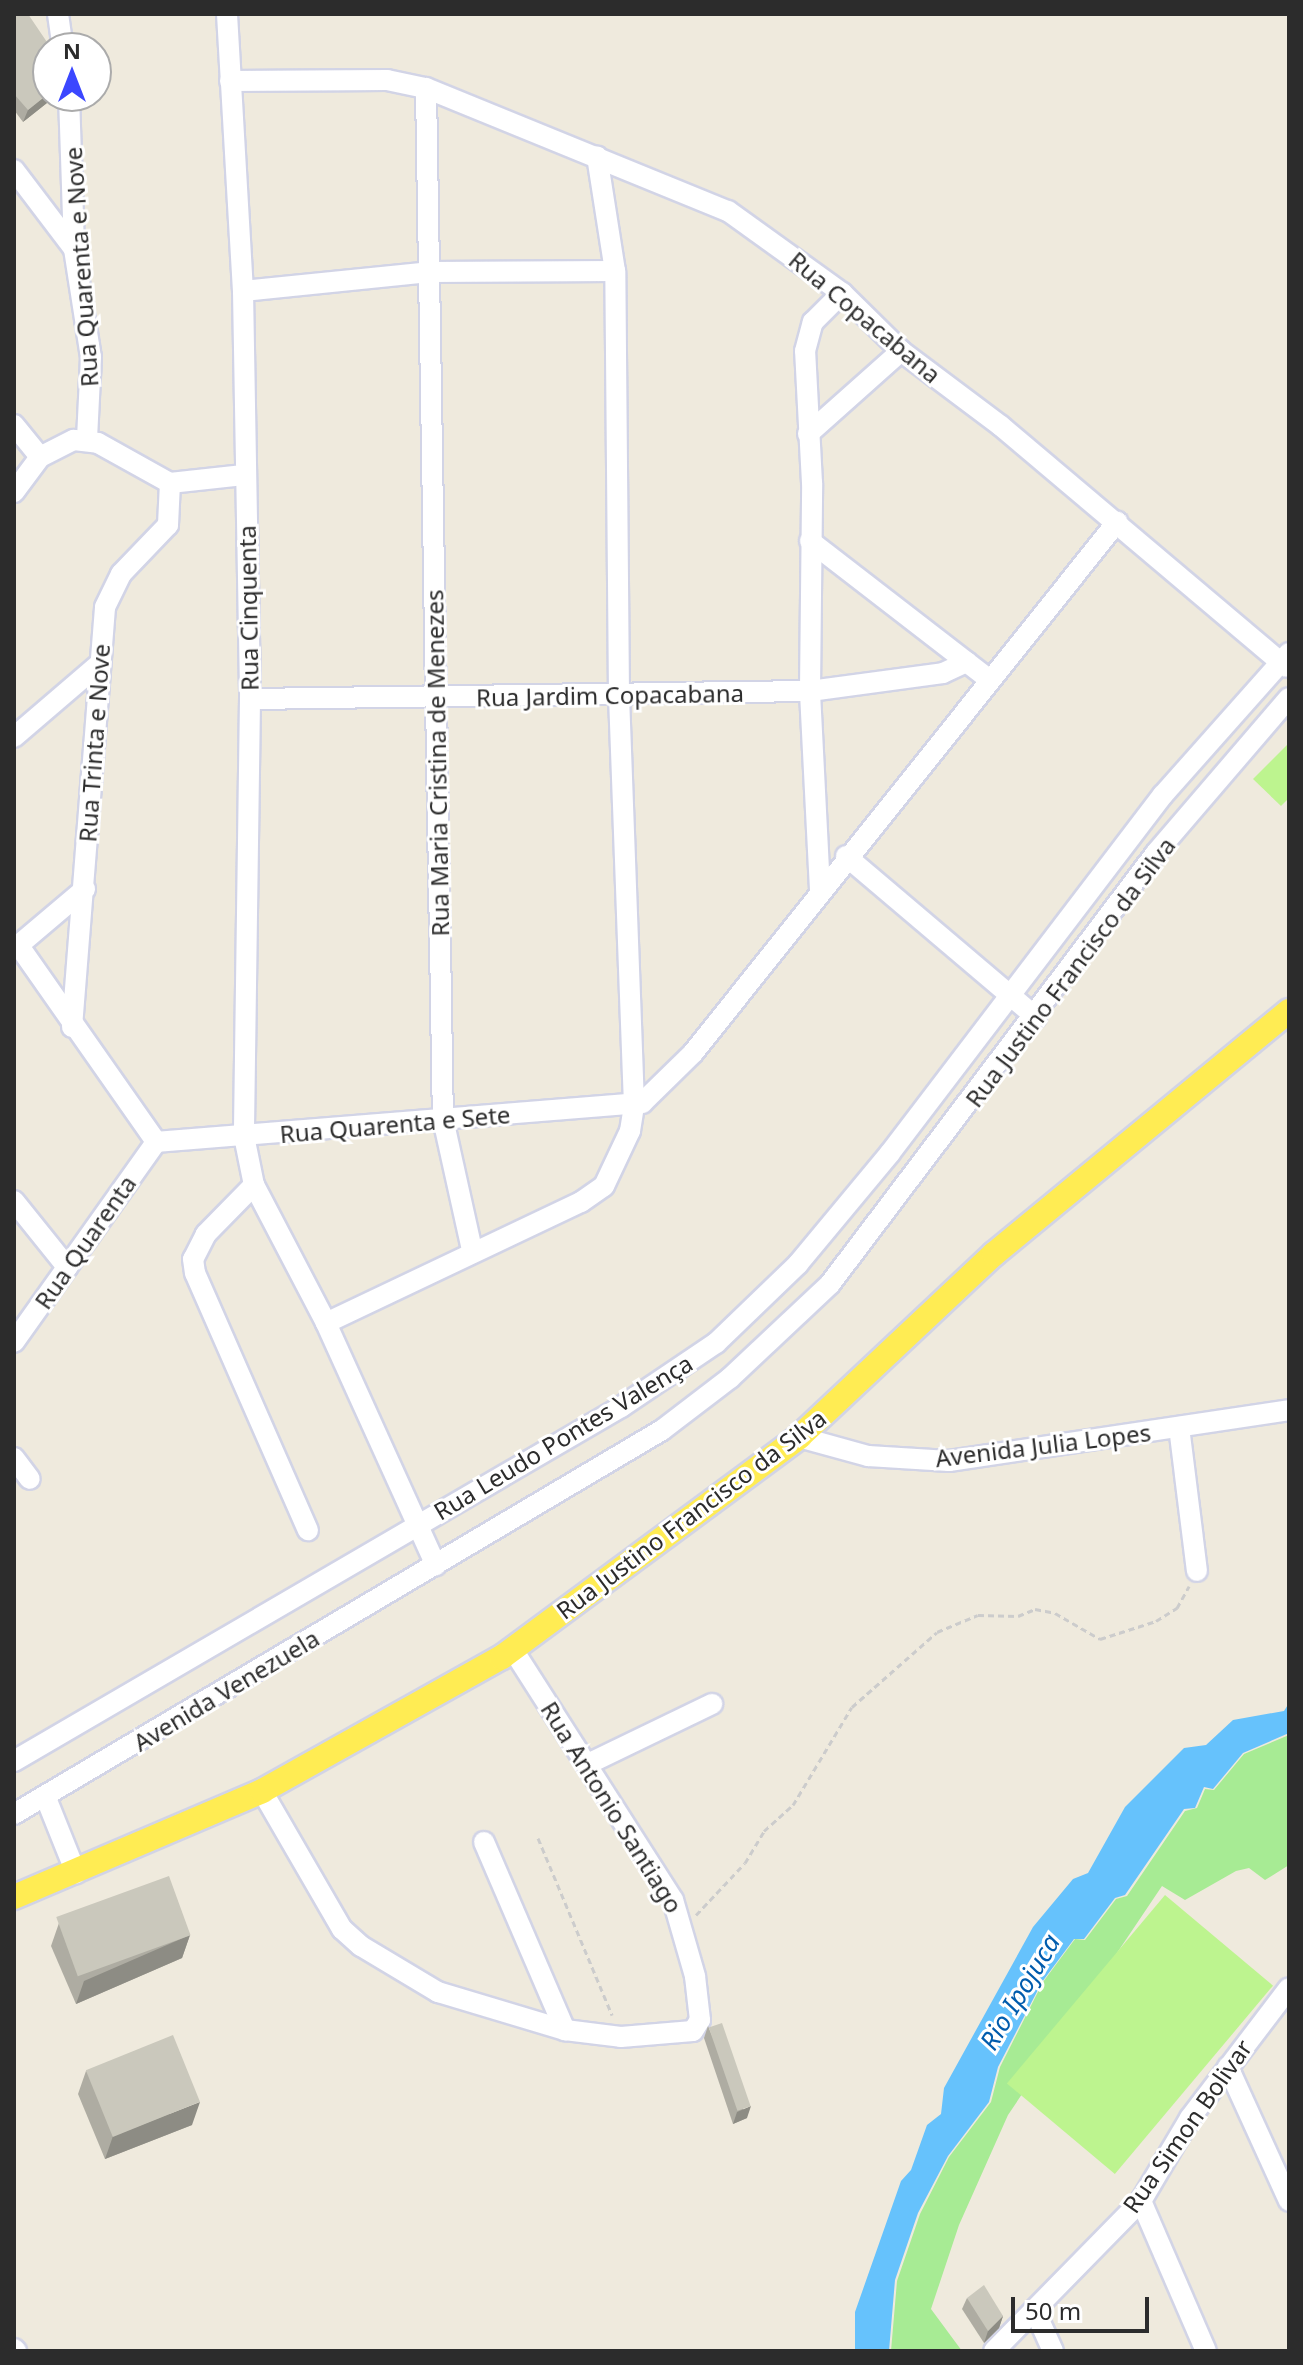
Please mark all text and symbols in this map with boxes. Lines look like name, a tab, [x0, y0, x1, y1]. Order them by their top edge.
north arrow	[32, 32, 112, 112]
text: N	[63, 35, 81, 65]
street label: Rua Quarenta e Nove	[58, 146, 104, 388]
street label: Rua Copacabana	[783, 245, 947, 389]
street label: Rua Cinquenta	[232, 525, 264, 691]
street label: Rua Maria Cristina de Menezes	[420, 589, 454, 937]
street label: Rua Trinta e Nove	[73, 643, 115, 843]
street label: Rua Jardim Copacabana	[476, 678, 744, 712]
street label: Rua Justino Francisco da Silva	[959, 832, 1181, 1112]
street label: Rua Quarenta e Sete	[279, 1100, 511, 1148]
street label: Rua Quarenta	[28, 1170, 142, 1314]
street label: Rua Leudo Pontes Valença	[428, 1348, 698, 1526]
street label: Rua Justino Francisco da Silva	[551, 1403, 831, 1625]
street label: Avenida Julia Lopes	[934, 1417, 1152, 1473]
street label: Avenida Venezuela	[128, 1623, 324, 1757]
street label: Rua Antonio Santiago	[535, 1696, 689, 1918]
water label: Rio Ipojuca	[973, 1928, 1067, 2056]
street label: Rua Simon Bolivar	[1116, 2034, 1258, 2218]
scale bar	[1015, 2281, 1153, 2331]
text: 50 m	[1025, 2294, 1081, 2327]

